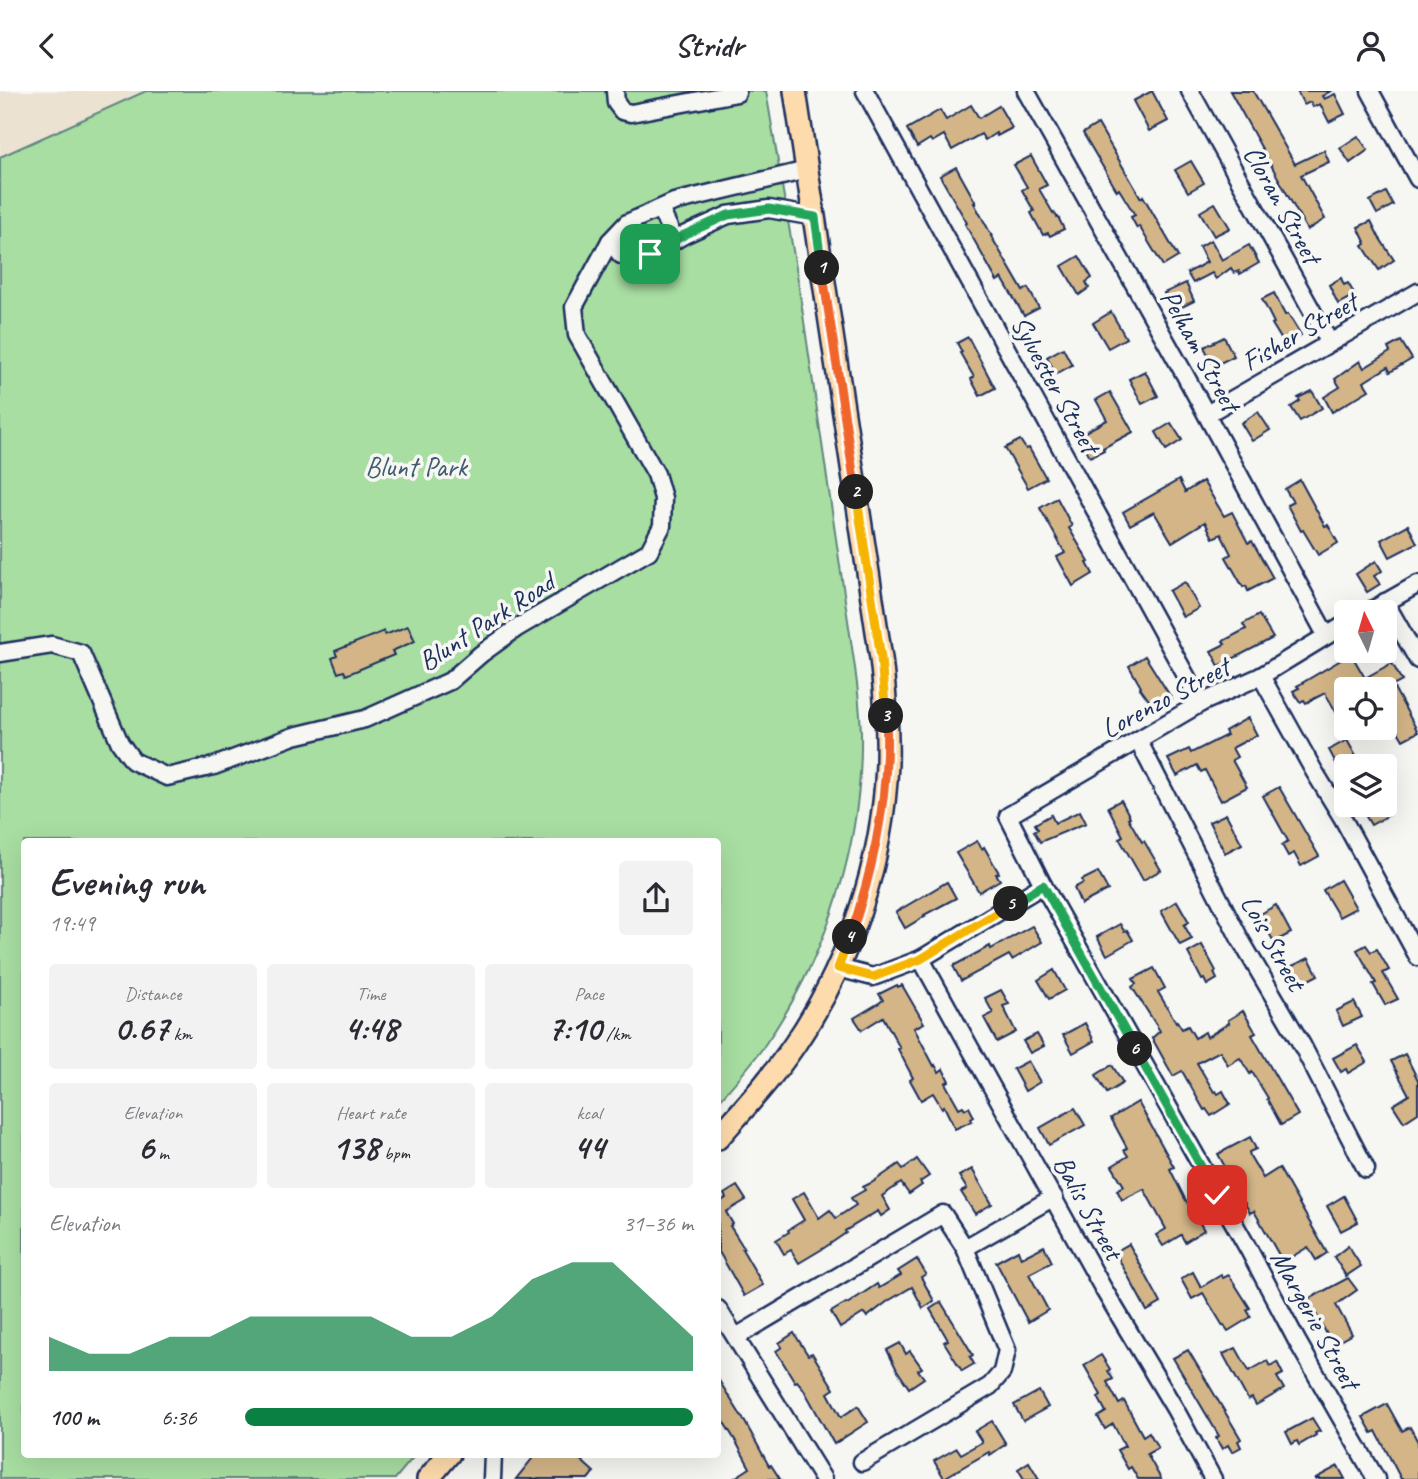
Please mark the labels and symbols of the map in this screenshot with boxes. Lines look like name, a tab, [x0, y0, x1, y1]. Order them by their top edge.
street label: Cloran Street	[1236, 139, 1331, 273]
pin	[620, 224, 680, 284]
pin: 1	[804, 251, 840, 285]
street label: Pelham Street	[1153, 283, 1250, 421]
street label: Fisher Street	[1235, 283, 1366, 378]
street label: Sylvester Street	[1004, 309, 1109, 462]
park label: Blunt Park	[365, 449, 469, 484]
pin: 2	[838, 475, 874, 509]
street label: Blunt Park Road	[412, 562, 564, 678]
north arrow	[1334, 600, 1396, 663]
street label: Lorenzo Street	[1095, 647, 1239, 746]
pin: 3	[868, 699, 903, 733]
pin: 5	[993, 887, 1028, 921]
street label: Lois Street	[1233, 888, 1315, 999]
pin: 4	[832, 919, 868, 955]
pin: 6	[1118, 1031, 1152, 1067]
street label: Balis Street	[1046, 1149, 1133, 1268]
pin	[1187, 1165, 1247, 1225]
street label: Margerie Street	[1263, 1244, 1370, 1398]

